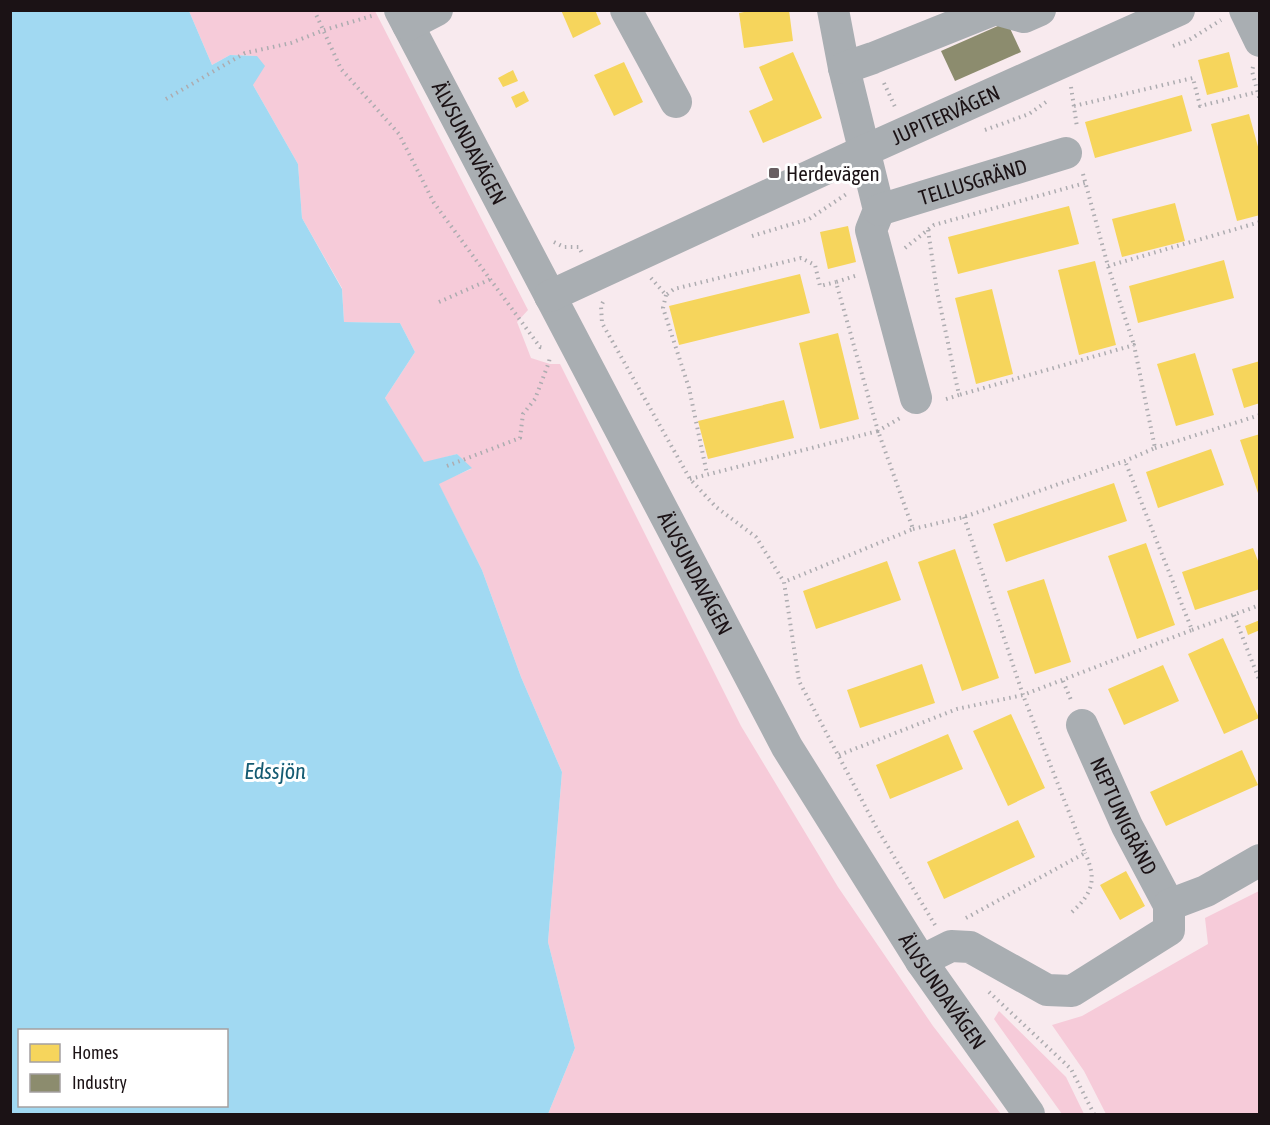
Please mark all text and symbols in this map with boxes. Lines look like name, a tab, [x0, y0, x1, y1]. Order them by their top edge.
street label: ÄLVSUNDAVÄGEN	[428, 77, 512, 208]
street label: JUPITERVÄGEN	[888, 80, 1003, 149]
street label: TELLUSGRÄND	[916, 154, 1030, 209]
place label: Herdevägen	[786, 161, 880, 185]
marker: Herdevägen	[767, 166, 781, 180]
street label: ÄLVSUNDAVÄGEN	[654, 508, 738, 639]
street label: NEPTUNIGRÄND	[1086, 753, 1162, 878]
water label: Edssjön	[244, 758, 306, 784]
street label: ÄLVSUNDAVÄGEN	[895, 929, 991, 1054]
legend	[18, 1029, 228, 1107]
text: Homes	[72, 1042, 118, 1063]
text: Industry	[72, 1072, 127, 1093]

